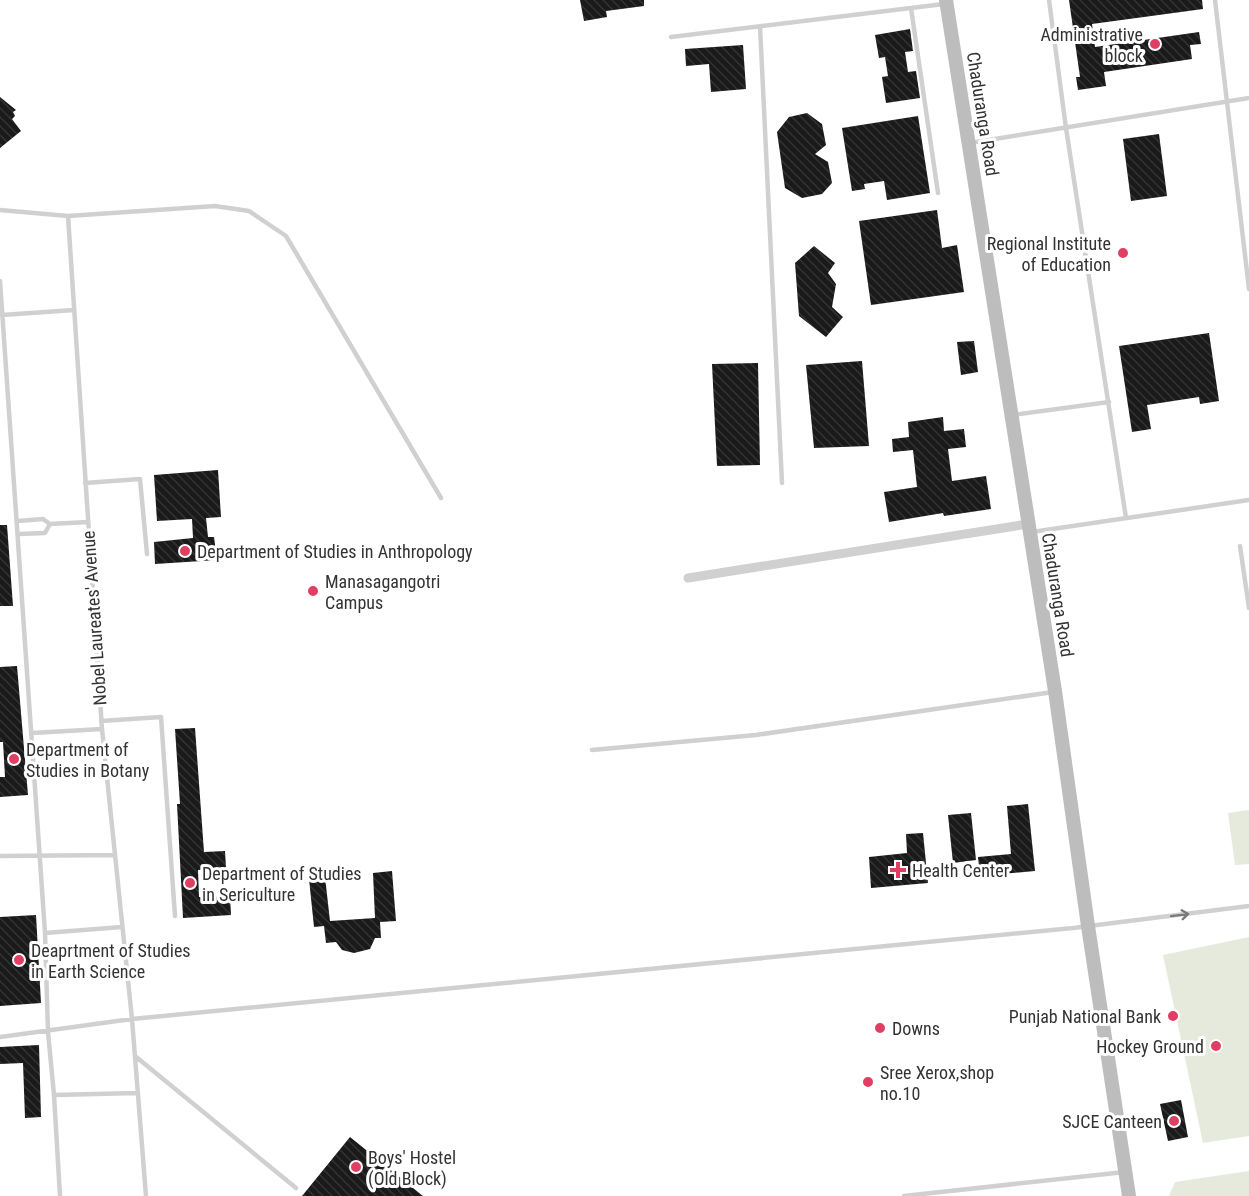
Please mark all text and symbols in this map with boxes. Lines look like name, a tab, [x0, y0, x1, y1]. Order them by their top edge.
place label: Administrative block	[1040, 24, 1143, 66]
marker: Administrative block	[1148, 37, 1162, 51]
street label: Chaduranga Road	[963, 50, 1003, 178]
place label: Regional Institute of Education	[987, 233, 1111, 275]
marker: Regional Institute of Education	[1116, 246, 1130, 260]
street label: Nobel Laureates' Avenue	[77, 530, 111, 706]
street label: Chaduranga Road	[1038, 531, 1078, 659]
place label: Department of Studies in Anthropology	[197, 541, 473, 562]
marker: Department of Studies in Anthropology	[178, 544, 192, 558]
place label: Manasagangotri Campus	[325, 571, 440, 613]
marker: Manasagangotri Campus	[306, 584, 320, 598]
place label: Department of Studies in Botany	[26, 739, 150, 781]
marker: Department of Studies in Botany	[7, 752, 21, 766]
place label: Health Center	[912, 860, 1010, 881]
marker: Health Center	[889, 861, 907, 879]
place label: Department of Studies in Sericulture	[202, 863, 362, 905]
marker: Department of Studies in Sericulture	[183, 876, 197, 890]
one-way arrow	[1169, 909, 1189, 920]
place label: Deaprtment of Studies in Earth Science	[31, 940, 191, 982]
marker: Deaprtment of Studies in Earth Science	[12, 953, 26, 967]
place label: Punjab National Bank	[1009, 1006, 1161, 1027]
marker: Punjab National Bank	[1166, 1009, 1180, 1023]
place label: Downs	[892, 1018, 940, 1039]
marker: Downs	[873, 1021, 887, 1035]
place label: Hockey Ground	[1096, 1036, 1204, 1057]
marker: Hockey Ground	[1209, 1039, 1223, 1053]
place label: Sree Xerox,shop no.10	[880, 1062, 994, 1104]
marker: Sree Xerox,shop no.10	[861, 1075, 875, 1089]
place label: SJCE Canteen	[1062, 1111, 1162, 1132]
marker: SJCE Canteen	[1167, 1114, 1181, 1128]
place label: Boys' Hostel (Old Block)	[368, 1147, 456, 1190]
marker: Boys' Hostel (Old Block)	[349, 1160, 363, 1174]

